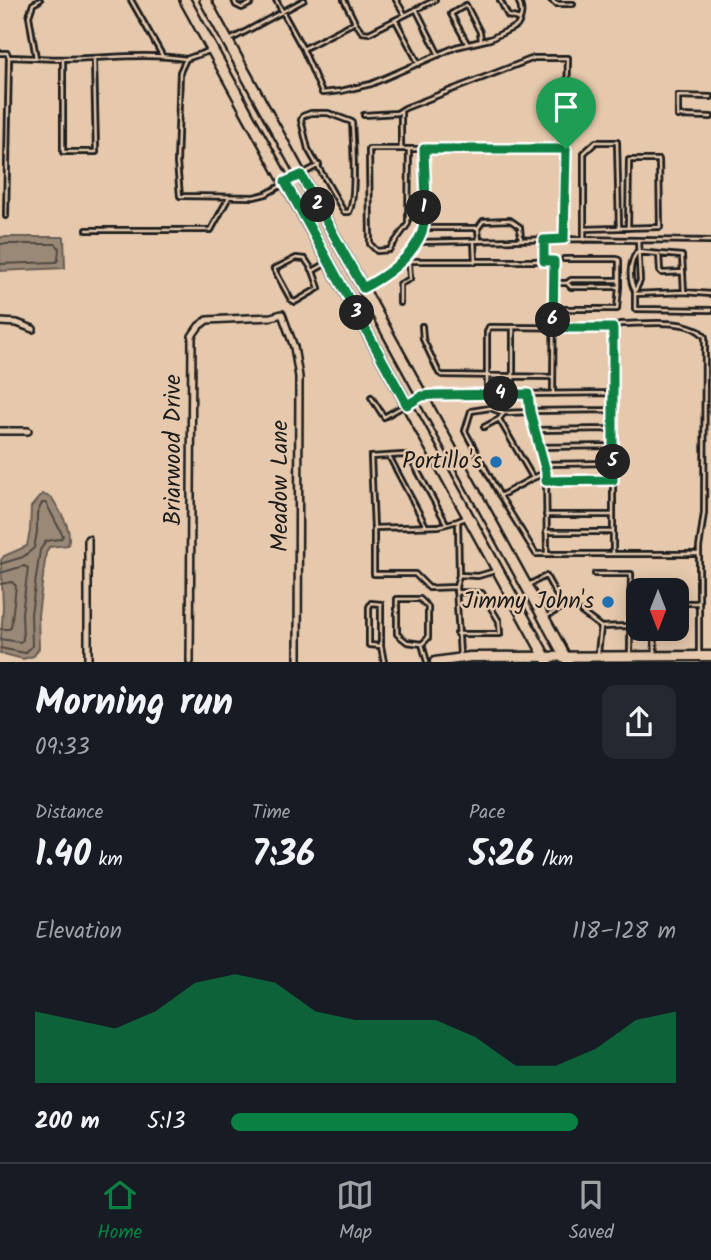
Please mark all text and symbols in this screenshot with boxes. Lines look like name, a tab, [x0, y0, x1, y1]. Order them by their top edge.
pin	[536, 77, 596, 149]
icon: arrive	[547, 88, 585, 126]
pin: 2	[300, 188, 336, 222]
text: 2	[312, 189, 323, 219]
pin: 1	[406, 190, 442, 226]
text: 1	[421, 192, 426, 222]
pin: 3	[340, 296, 374, 330]
text: 3	[351, 297, 362, 327]
pin: 6	[536, 302, 570, 338]
text: 6	[547, 304, 558, 334]
street label: Briarwood Drive	[156, 374, 192, 526]
pin: 4	[484, 376, 518, 412]
text: 4	[495, 378, 506, 408]
street label: Meadow Lane	[263, 420, 299, 552]
place label: Portillo's	[402, 444, 482, 480]
pin: 5	[596, 444, 630, 480]
text: 5	[608, 446, 617, 476]
marker: Portillo's	[488, 454, 504, 470]
north arrow	[626, 578, 690, 640]
map controls	[626, 578, 689, 641]
place label: Jimmy John's	[462, 584, 594, 620]
marker: Jimmy John's	[600, 594, 616, 610]
text: Morning run	[35, 674, 233, 734]
button: share	[602, 685, 676, 759]
text: 09:33	[35, 730, 90, 766]
text: Distance	[35, 798, 103, 828]
text: Time	[252, 798, 290, 828]
text: Pace	[469, 798, 505, 828]
text: 1.40	[35, 828, 91, 884]
text: 7:36	[252, 828, 315, 884]
text: 5:26	[469, 828, 535, 884]
text: km	[91, 845, 123, 875]
text: /km	[535, 845, 573, 875]
text: Elevation	[35, 914, 122, 950]
text: 118–128 m	[572, 914, 676, 950]
text: 200 m	[35, 1104, 100, 1140]
text: 5:13	[147, 1104, 185, 1140]
tab: Home	[97, 1176, 142, 1248]
tab: Map	[336, 1176, 374, 1248]
tab: Saved	[569, 1176, 614, 1248]

